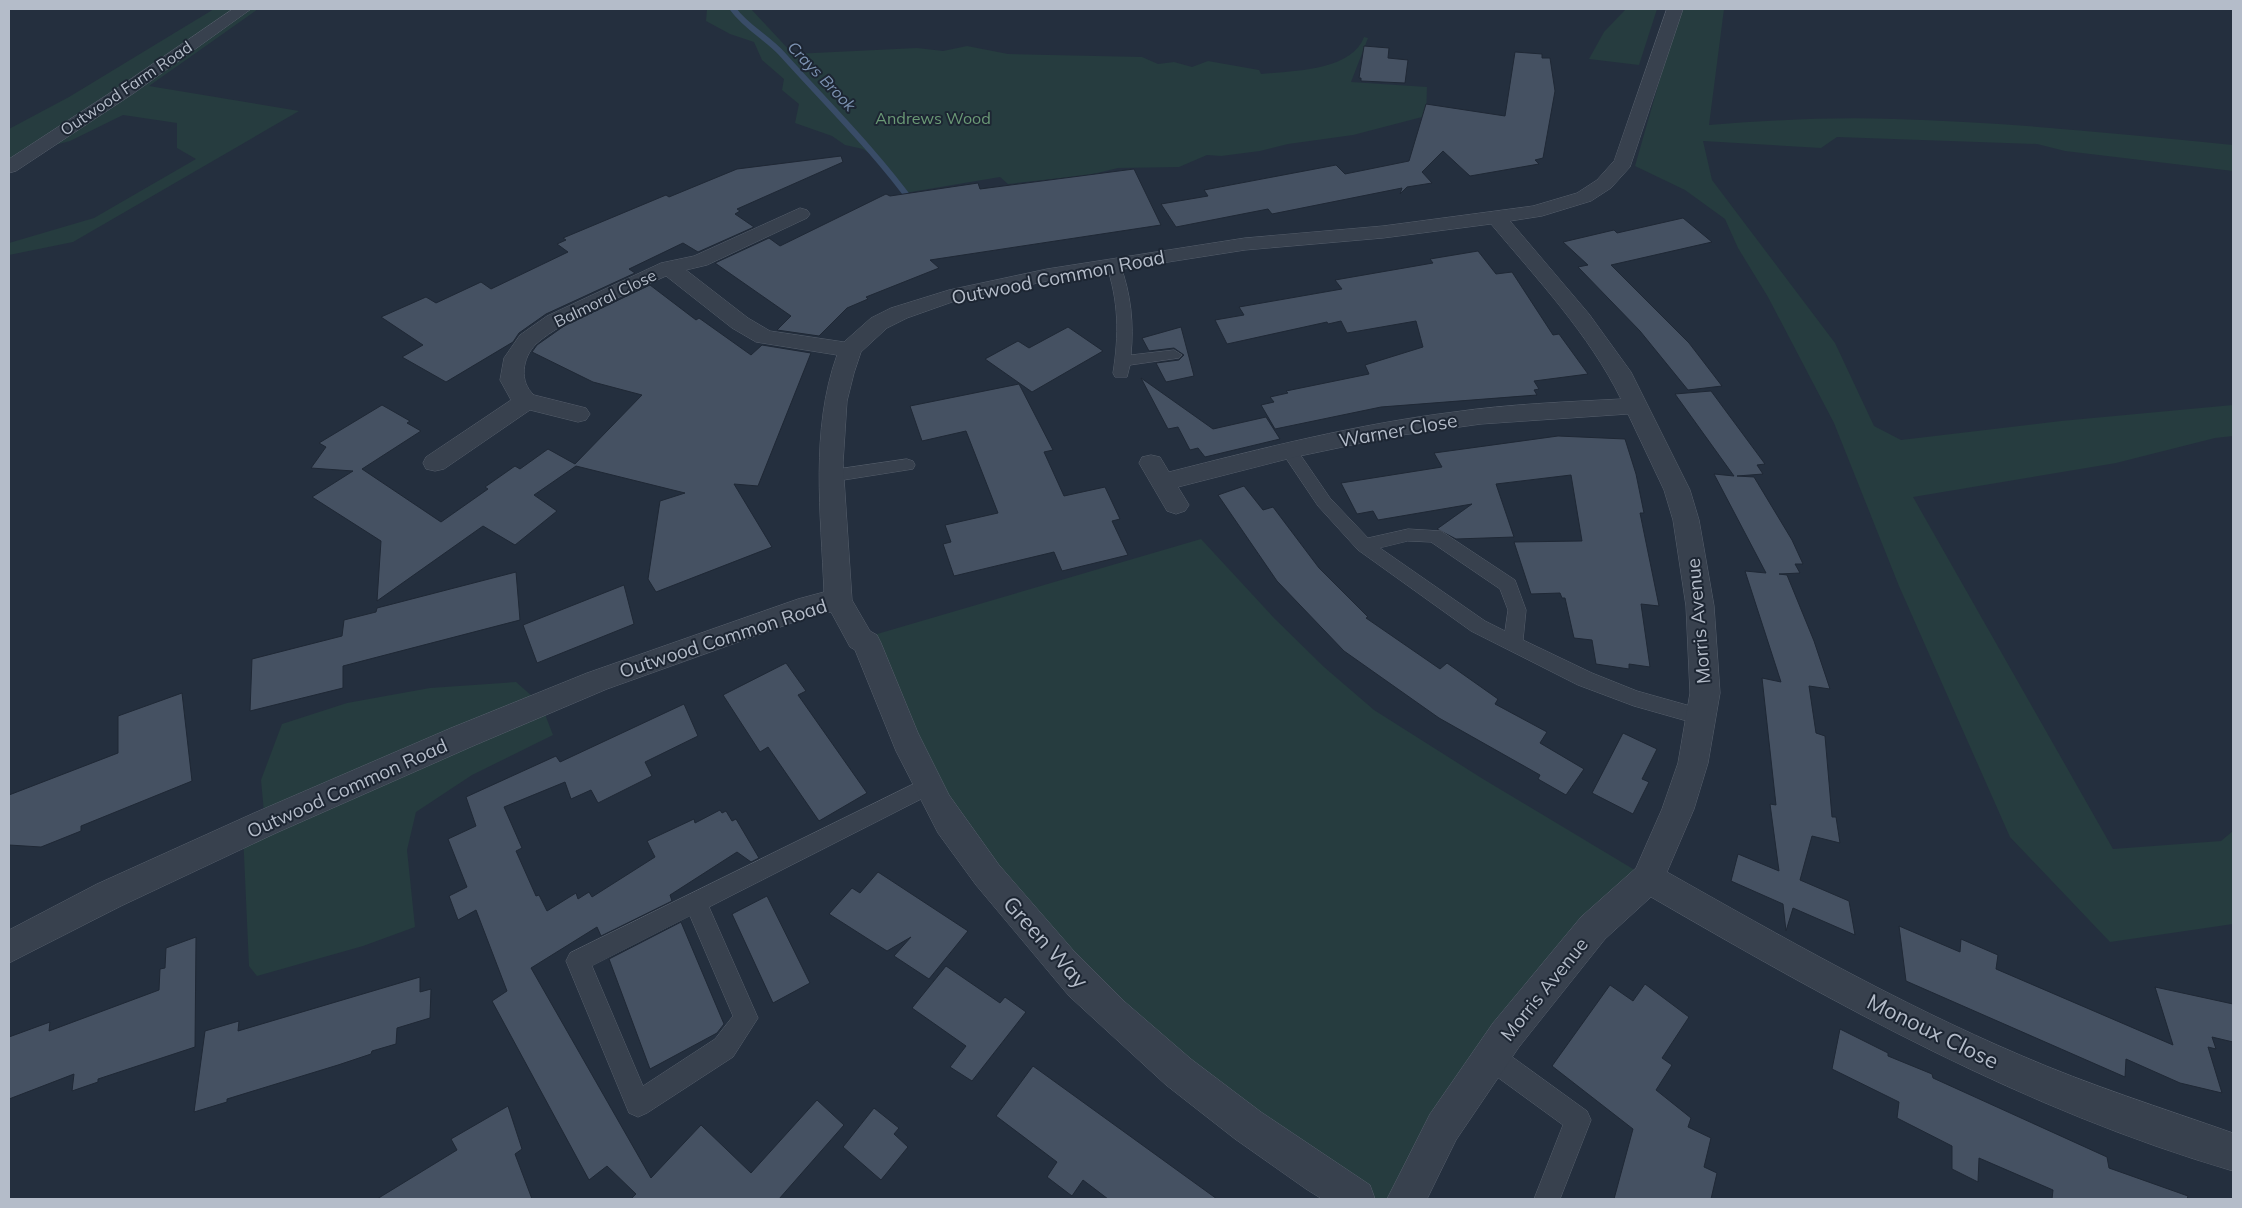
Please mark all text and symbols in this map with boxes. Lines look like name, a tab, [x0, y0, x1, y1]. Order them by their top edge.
street label: Outwood Farm Road	[56, 36, 196, 140]
water label: Crays Brook	[784, 37, 861, 116]
park label: Andrews Wood	[875, 108, 991, 128]
street label: Outwood Common Road	[949, 245, 1167, 309]
street label: Balmoral Close	[551, 265, 659, 331]
street label: Warner Close	[1337, 408, 1459, 452]
street label: Morris Avenue	[1681, 557, 1715, 685]
street label: Outwood Common Road	[616, 593, 830, 683]
street label: Outwood Common Road	[243, 733, 451, 843]
street label: Green Way	[997, 890, 1095, 994]
street label: Morris Avenue	[1495, 932, 1593, 1046]
street label: Monoux Close	[1863, 987, 2003, 1075]

